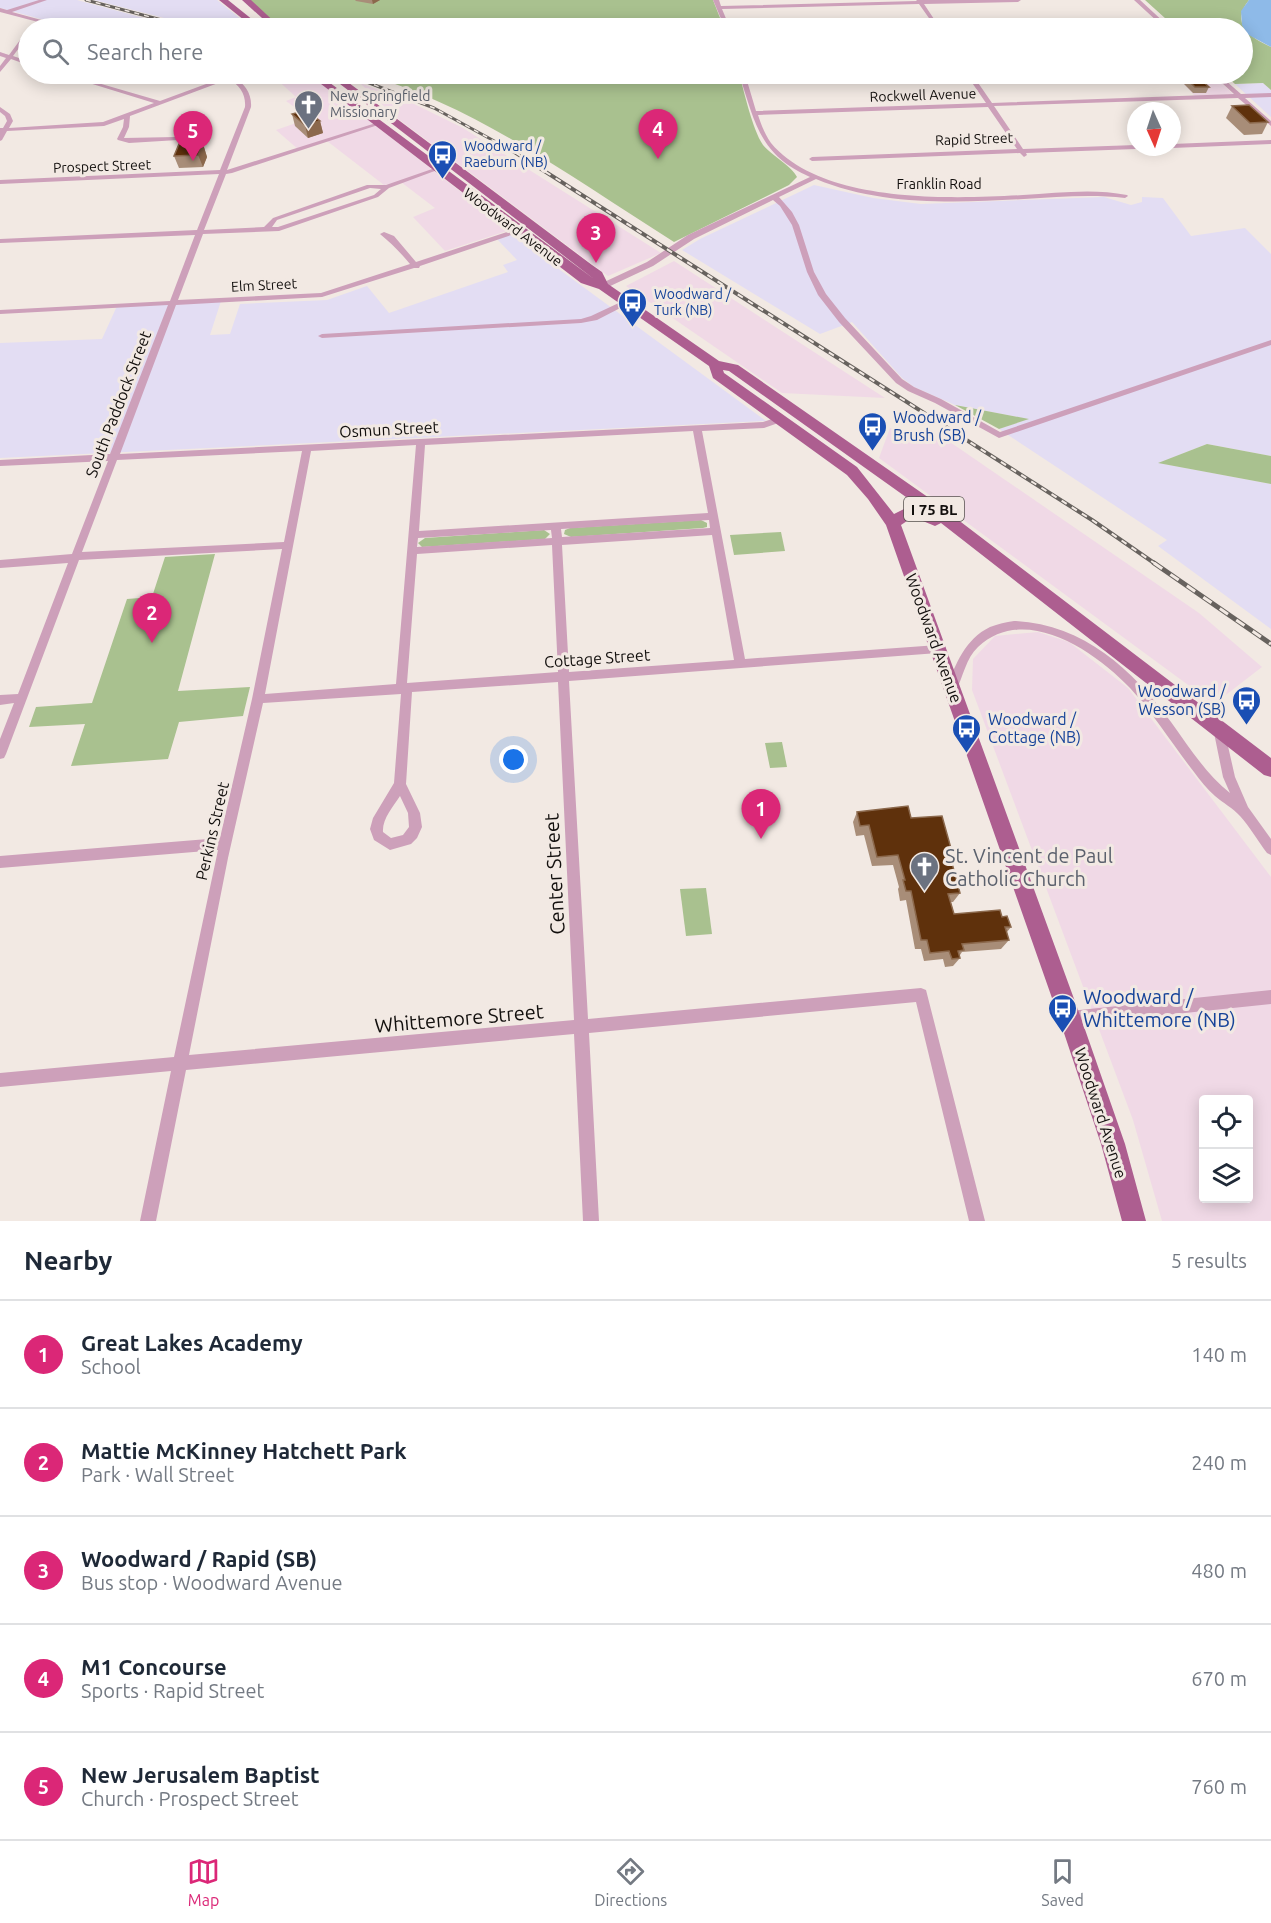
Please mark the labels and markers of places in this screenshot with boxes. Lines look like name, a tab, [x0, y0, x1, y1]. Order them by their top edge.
church icon: New Springfield Missionary	[293, 88, 325, 130]
place label: New Springfield Missionary	[330, 88, 430, 120]
pin: 4	[638, 110, 678, 159]
pin: 5	[174, 112, 212, 161]
bus stop icon: Woodward / Raeburn (NB)	[427, 138, 459, 180]
place label: Woodward / Raeburn (NB)	[464, 138, 548, 170]
pin: 3	[576, 214, 616, 263]
bus stop icon: Woodward / Turk (NB)	[617, 286, 649, 328]
place label: Woodward / Turk (NB)	[654, 286, 732, 318]
place label: Woodward / Brush (SB)	[893, 408, 982, 445]
bus stop icon: Woodward / Brush (SB)	[856, 410, 888, 452]
pin: 2	[132, 594, 172, 643]
place label: Woodward / Wesson (SB)	[1138, 682, 1227, 719]
bus stop icon: Woodward / Wesson (SB)	[1231, 684, 1263, 726]
place label: Woodward / Cottage (NB)	[988, 710, 1081, 747]
bus stop icon: Woodward / Cottage (NB)	[951, 712, 983, 754]
pin: 1	[742, 790, 780, 839]
place label: St. Vincent de Paul Catholic Church	[945, 844, 1113, 890]
church icon: St. Vincent de Paul Catholic Church	[908, 850, 940, 892]
place label: Woodward / Whittemore (NB)	[1083, 985, 1236, 1031]
bus stop icon: Woodward / Whittemore (NB)	[1046, 992, 1078, 1034]

